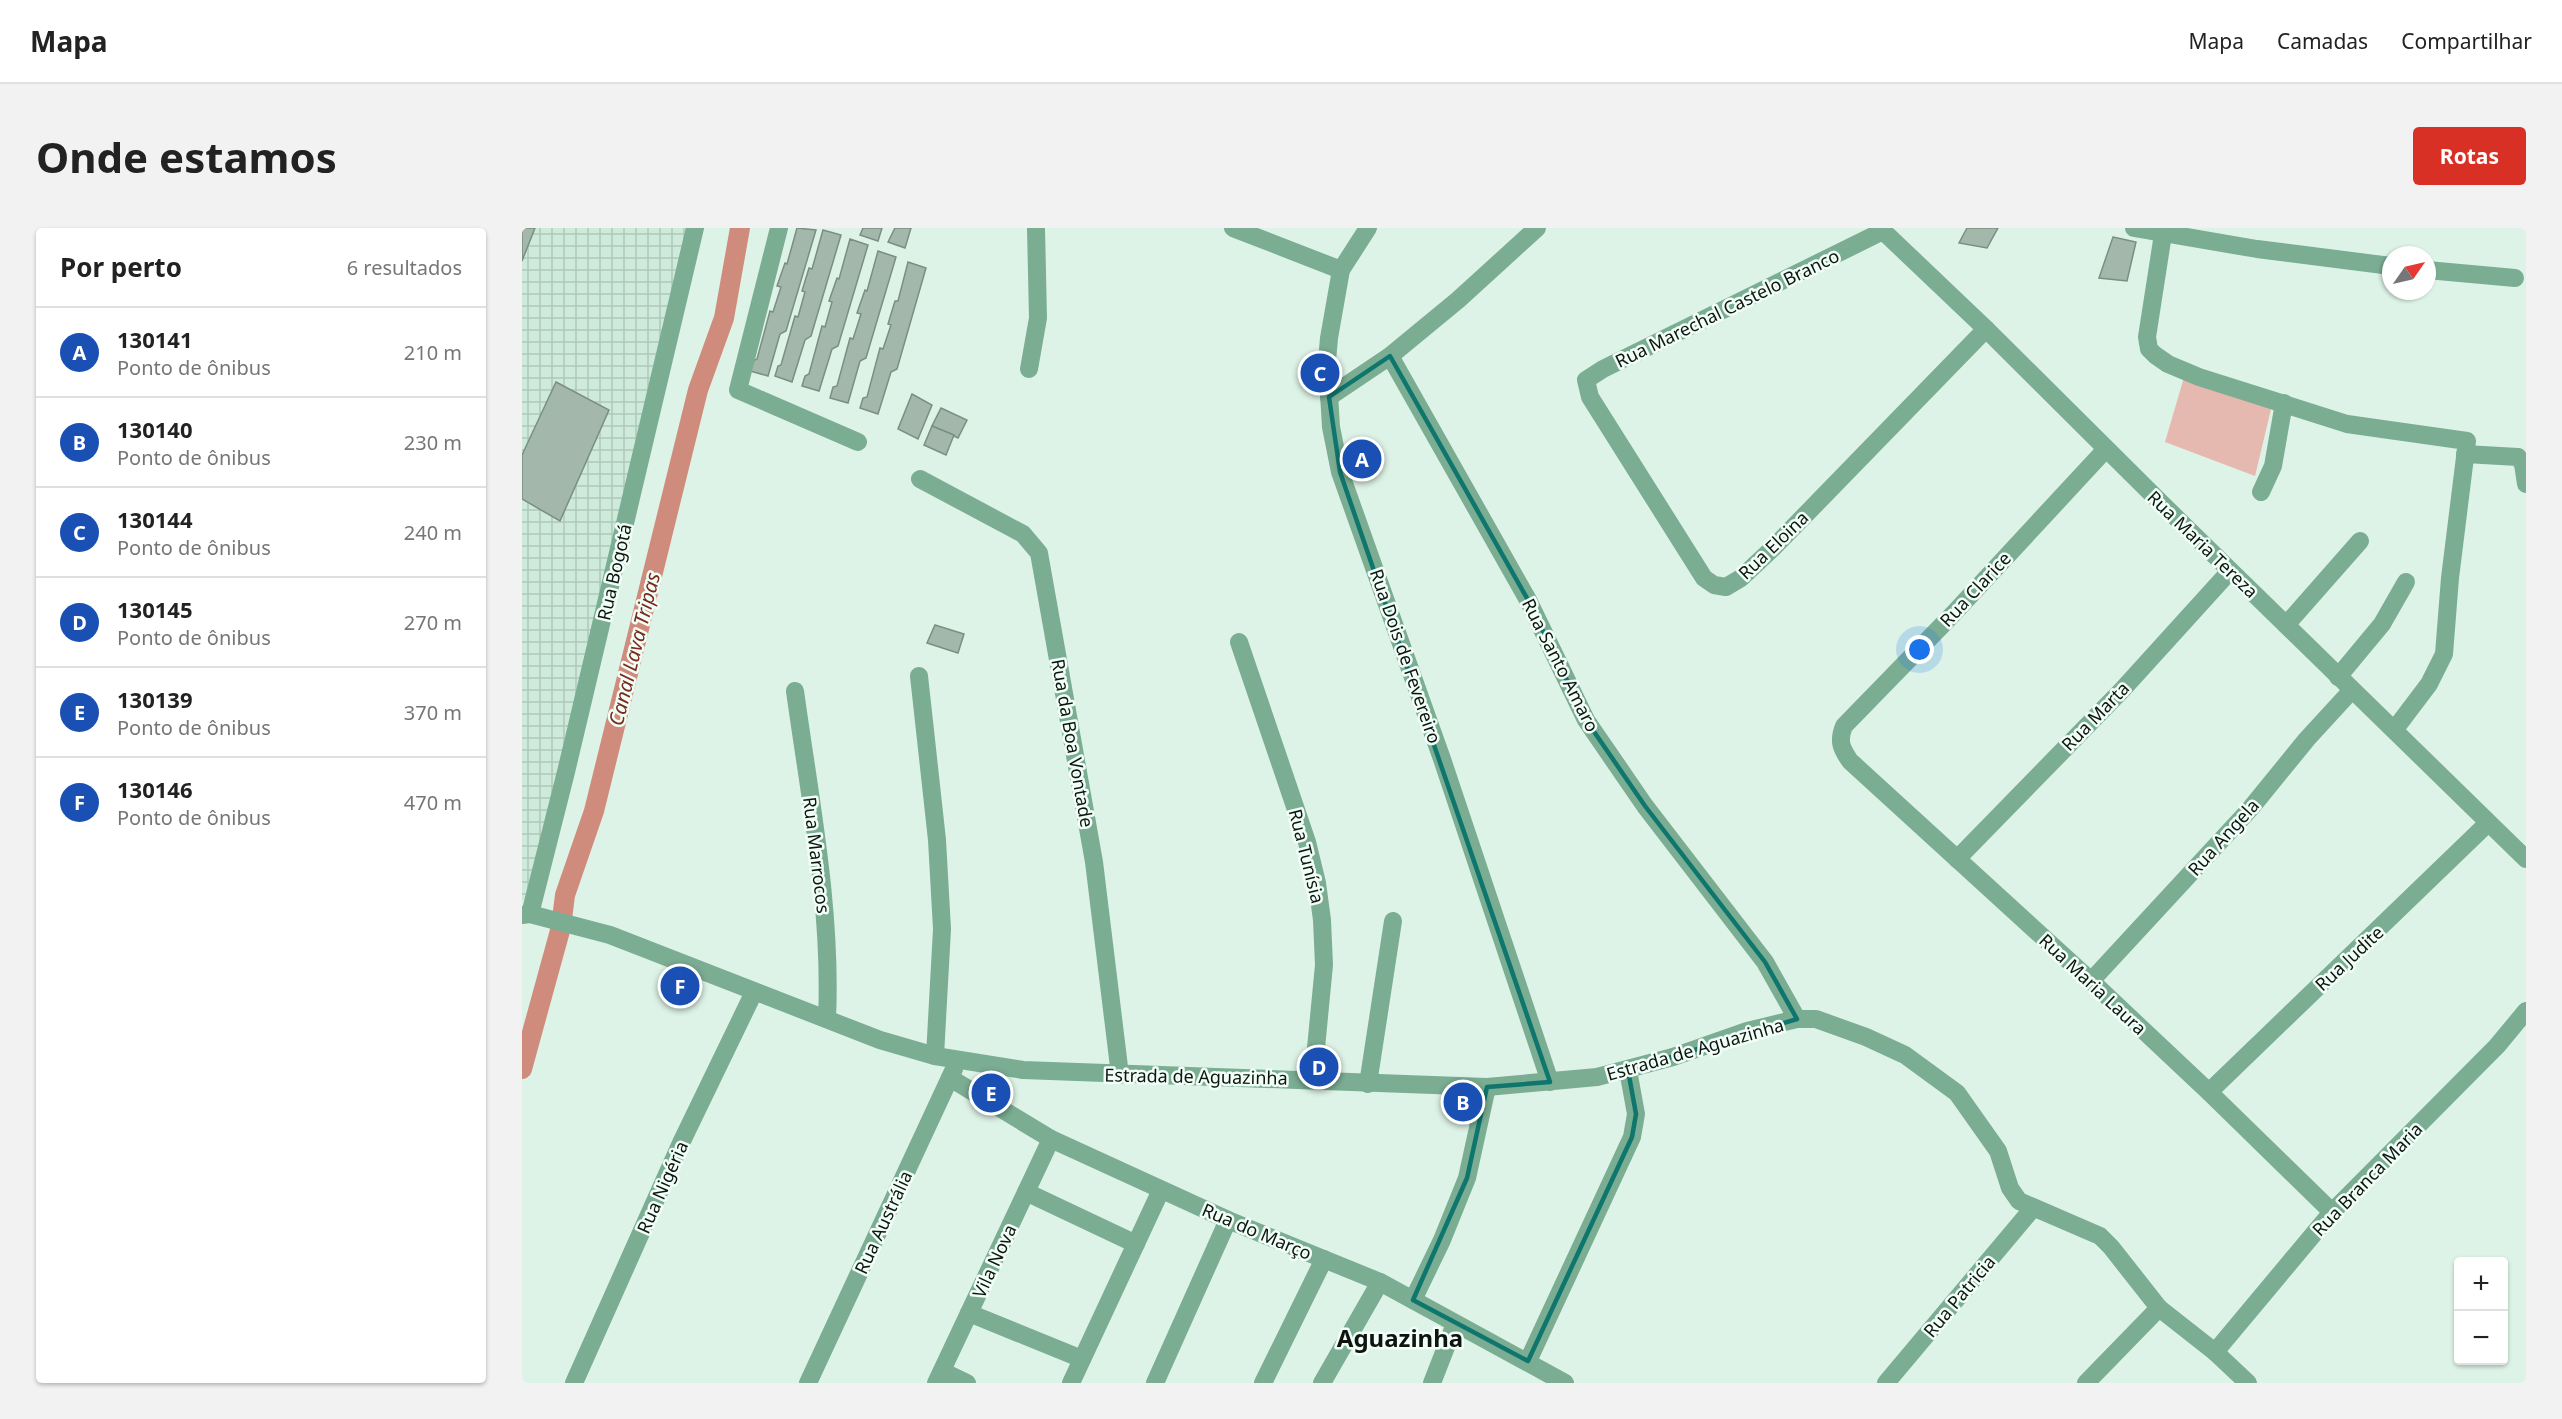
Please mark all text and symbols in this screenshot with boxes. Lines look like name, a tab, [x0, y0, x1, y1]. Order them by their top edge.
text: Mapa	[30, 22, 108, 60]
text: Mapa	[2188, 27, 2244, 55]
text: Camadas	[2277, 27, 2368, 55]
text: Compartilhar	[2401, 27, 2532, 55]
button: Rotas	[2413, 127, 2526, 185]
text: Onde estamos	[36, 128, 337, 185]
street label: Rua Marechal Castelo Branco	[1611, 243, 1843, 373]
north arrow	[2382, 246, 2436, 300]
text: Por perto	[60, 249, 182, 285]
text: 6 resultados	[347, 254, 462, 281]
text: 130141	[117, 324, 193, 354]
text: A	[73, 339, 86, 366]
text: 210 m	[404, 339, 462, 366]
pin: C	[1300, 350, 1340, 396]
text: Ponto de ônibus	[117, 354, 271, 381]
text: 130140	[117, 414, 193, 444]
text: B	[73, 429, 86, 456]
text: 230 m	[404, 429, 462, 456]
pin: A	[1342, 436, 1382, 482]
text: Ponto de ônibus	[117, 444, 271, 471]
street label: Rua Maria Tereza	[2143, 485, 2263, 603]
text: 130144	[117, 504, 193, 534]
street label: Rua Eloina	[1733, 506, 1813, 584]
text: C	[73, 519, 86, 546]
text: 240 m	[404, 519, 462, 546]
street label: Rua Bogotá	[591, 521, 637, 623]
text: Ponto de ônibus	[117, 534, 271, 561]
street label: Rua Clarice	[1934, 546, 2016, 632]
street label: Rua Dois de Fevereiro	[1365, 565, 1447, 747]
water label: Canal Lava Tripas	[602, 569, 666, 728]
text: 130145	[117, 594, 193, 624]
street label: Rua Santo Amaro	[1517, 594, 1605, 736]
text: D	[72, 609, 87, 636]
text: 270 m	[404, 609, 462, 636]
text: Ponto de ônibus	[117, 624, 271, 651]
your location	[1905, 635, 1934, 664]
street label: Rua da Boa Vontade	[1046, 657, 1100, 829]
street label: Rua Marta	[2056, 676, 2134, 756]
text: 130139	[117, 684, 193, 714]
text: E	[74, 699, 85, 726]
text: 370 m	[404, 699, 462, 726]
text: Ponto de ônibus	[117, 714, 271, 741]
text: 130146	[117, 774, 193, 804]
text: F	[74, 789, 85, 816]
text: 470 m	[404, 789, 462, 816]
street label: Rua Angela	[2182, 793, 2264, 881]
street label: Rua Marrocos	[798, 795, 836, 915]
text: Ponto de ônibus	[117, 804, 271, 831]
street label: Rua Tunísia	[1284, 806, 1330, 906]
street label: Rua Judite	[2310, 920, 2388, 996]
street label: Rua Maria Laura	[2034, 928, 2152, 1040]
pin: F	[660, 964, 700, 1008]
street label: Estrada de Aguazinha	[1604, 1012, 1786, 1086]
pin: D	[1300, 1044, 1338, 1090]
street label: Estrada de Aguazinha	[1104, 1062, 1288, 1090]
pin: E	[972, 1070, 1010, 1116]
pin: B	[1444, 1080, 1482, 1124]
street label: Rua Branca Maria	[2307, 1117, 2427, 1241]
street label: Rua Nigéria	[631, 1137, 693, 1237]
street label: Rua Austrália	[849, 1166, 917, 1278]
street label: Rua do Março	[1199, 1197, 1315, 1265]
street label: Vila Nova	[967, 1220, 1021, 1302]
street label: Rua Patricia	[1918, 1250, 2000, 1342]
map controls	[2454, 1257, 2508, 1365]
button: +	[2454, 1257, 2508, 1311]
button: −	[2454, 1311, 2508, 1365]
district label: Aguazinha	[1337, 1321, 1463, 1354]

